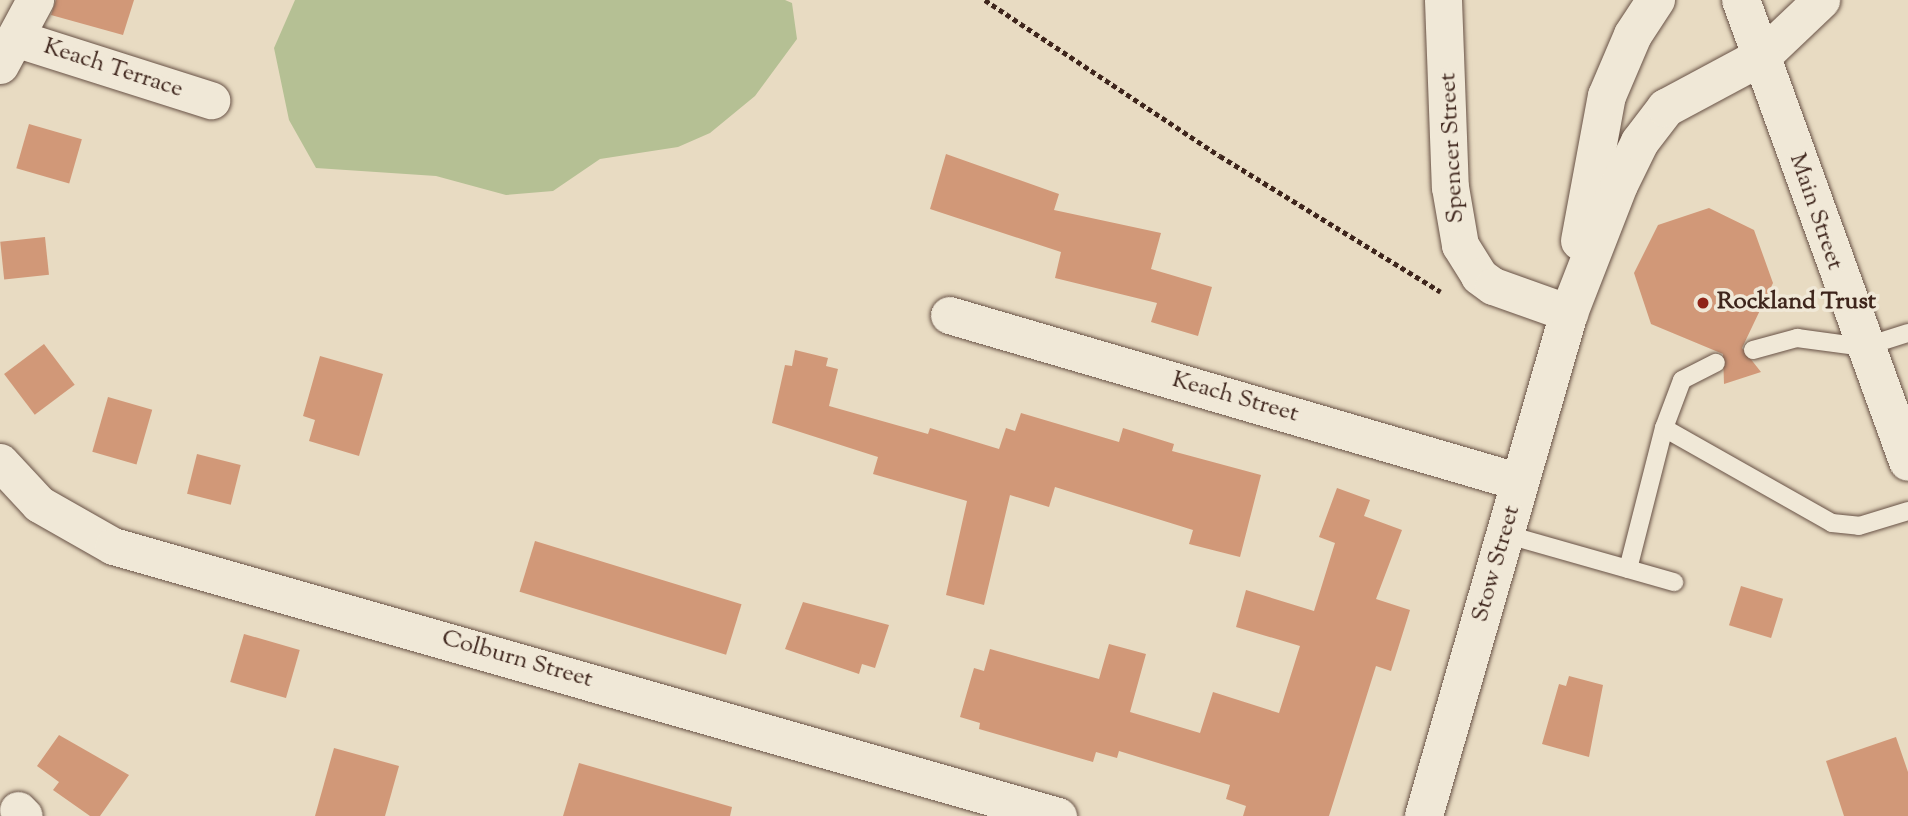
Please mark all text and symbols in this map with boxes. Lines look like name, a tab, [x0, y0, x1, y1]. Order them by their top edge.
street label: Keach Terrace	[40, 33, 186, 105]
street label: Spencer Street	[1435, 72, 1471, 224]
street label: Main Street	[1782, 150, 1848, 274]
place label: Rockland Trust	[1717, 289, 1876, 317]
marker: Rockland Trust	[1695, 295, 1711, 311]
street label: Keach Street	[1168, 366, 1302, 430]
street label: Stow Street	[1467, 502, 1527, 626]
street label: Colburn Street	[438, 625, 596, 695]

